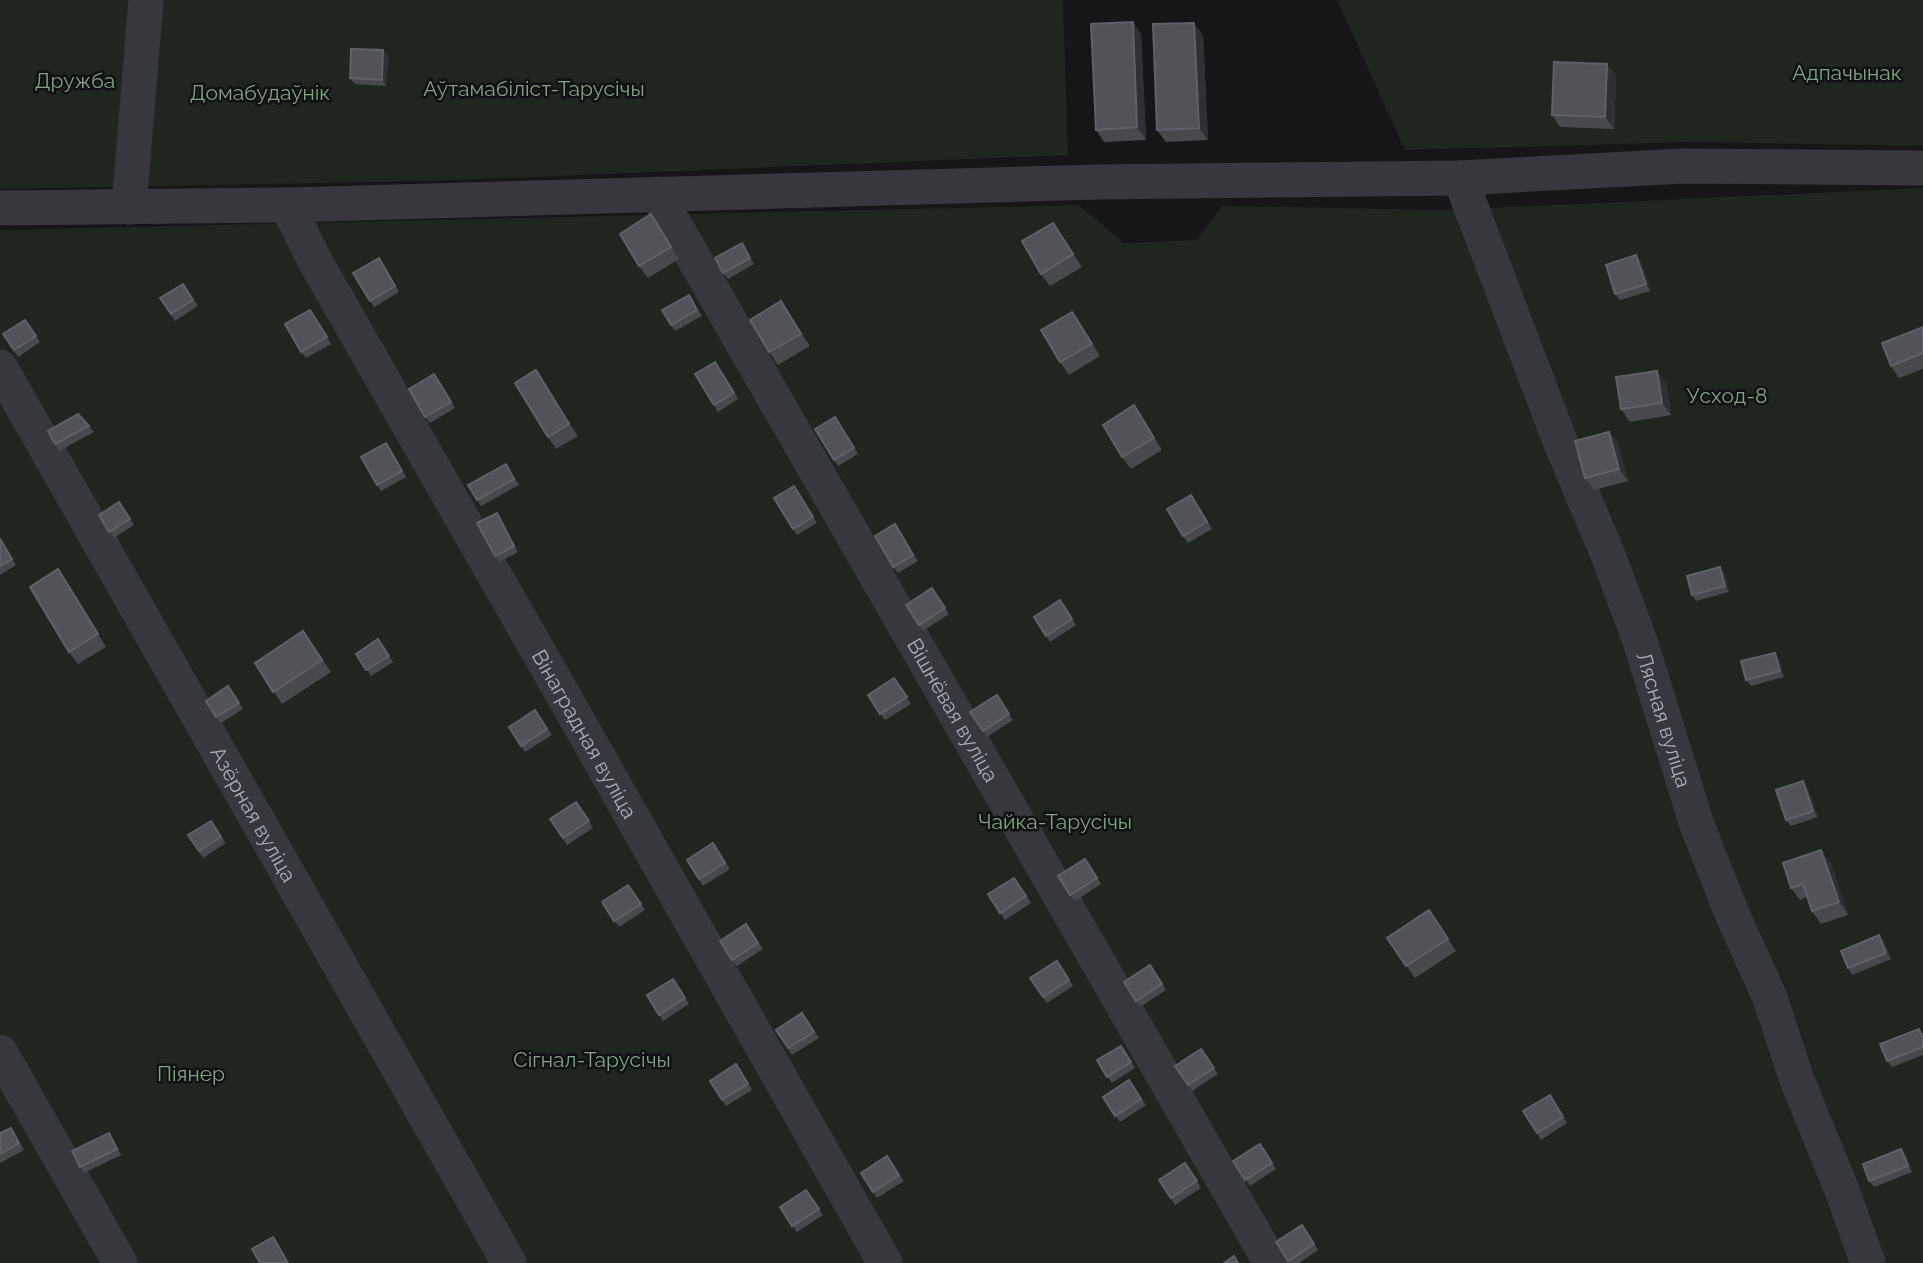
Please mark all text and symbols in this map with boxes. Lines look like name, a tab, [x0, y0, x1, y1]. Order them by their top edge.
park label: Адпачынак	[1792, 60, 1902, 85]
park label: Дружба	[35, 68, 115, 93]
park label: Аўтамабіліст-Тарусічы	[423, 76, 645, 101]
park label: Домабудаўнік	[190, 80, 330, 105]
park label: Усход-8	[1686, 383, 1768, 408]
street label: Вішнёвая вуліца	[902, 634, 1004, 786]
street label: Вінаградная вуліца	[527, 645, 643, 823]
street label: Лясная вуліца	[1632, 649, 1697, 790]
street label: Азёрная вуліца	[205, 742, 302, 886]
park label: Чайка-Тарусічы	[978, 809, 1132, 834]
park label: Сігнал-Тарусічы	[513, 1047, 671, 1072]
park label: Піянер	[157, 1061, 225, 1086]

